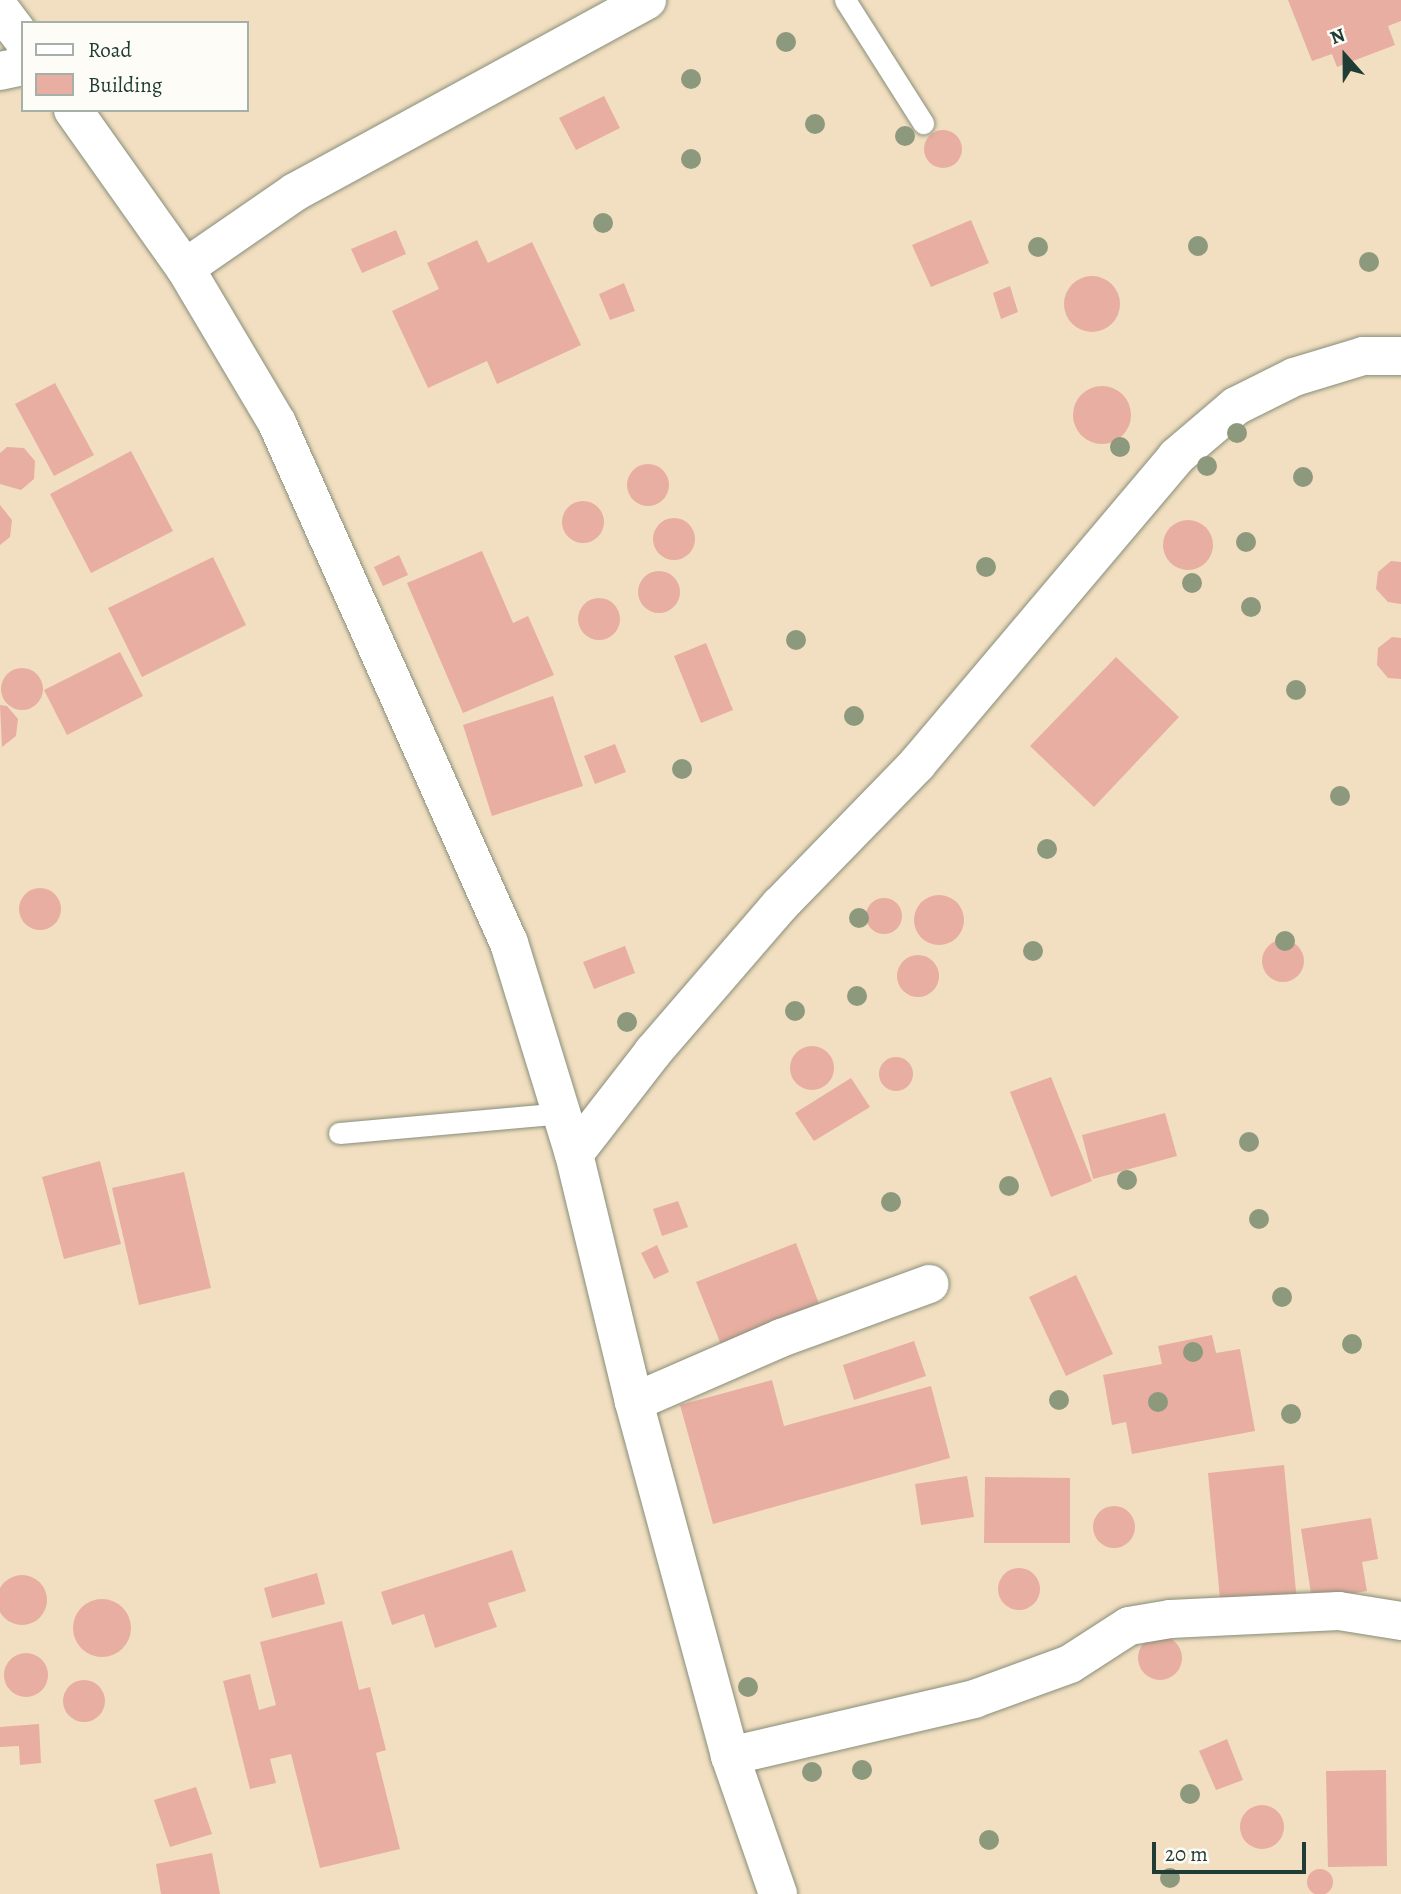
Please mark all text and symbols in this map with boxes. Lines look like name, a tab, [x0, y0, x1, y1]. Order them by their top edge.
legend	[21, 21, 248, 112]
north arrow	[1310, 21, 1380, 91]
text: N	[1326, 22, 1349, 51]
text: Road	[88, 36, 132, 64]
text: Building	[88, 71, 162, 99]
scale bar	[1156, 1828, 1310, 1872]
text: 20 m	[1165, 1840, 1208, 1868]

